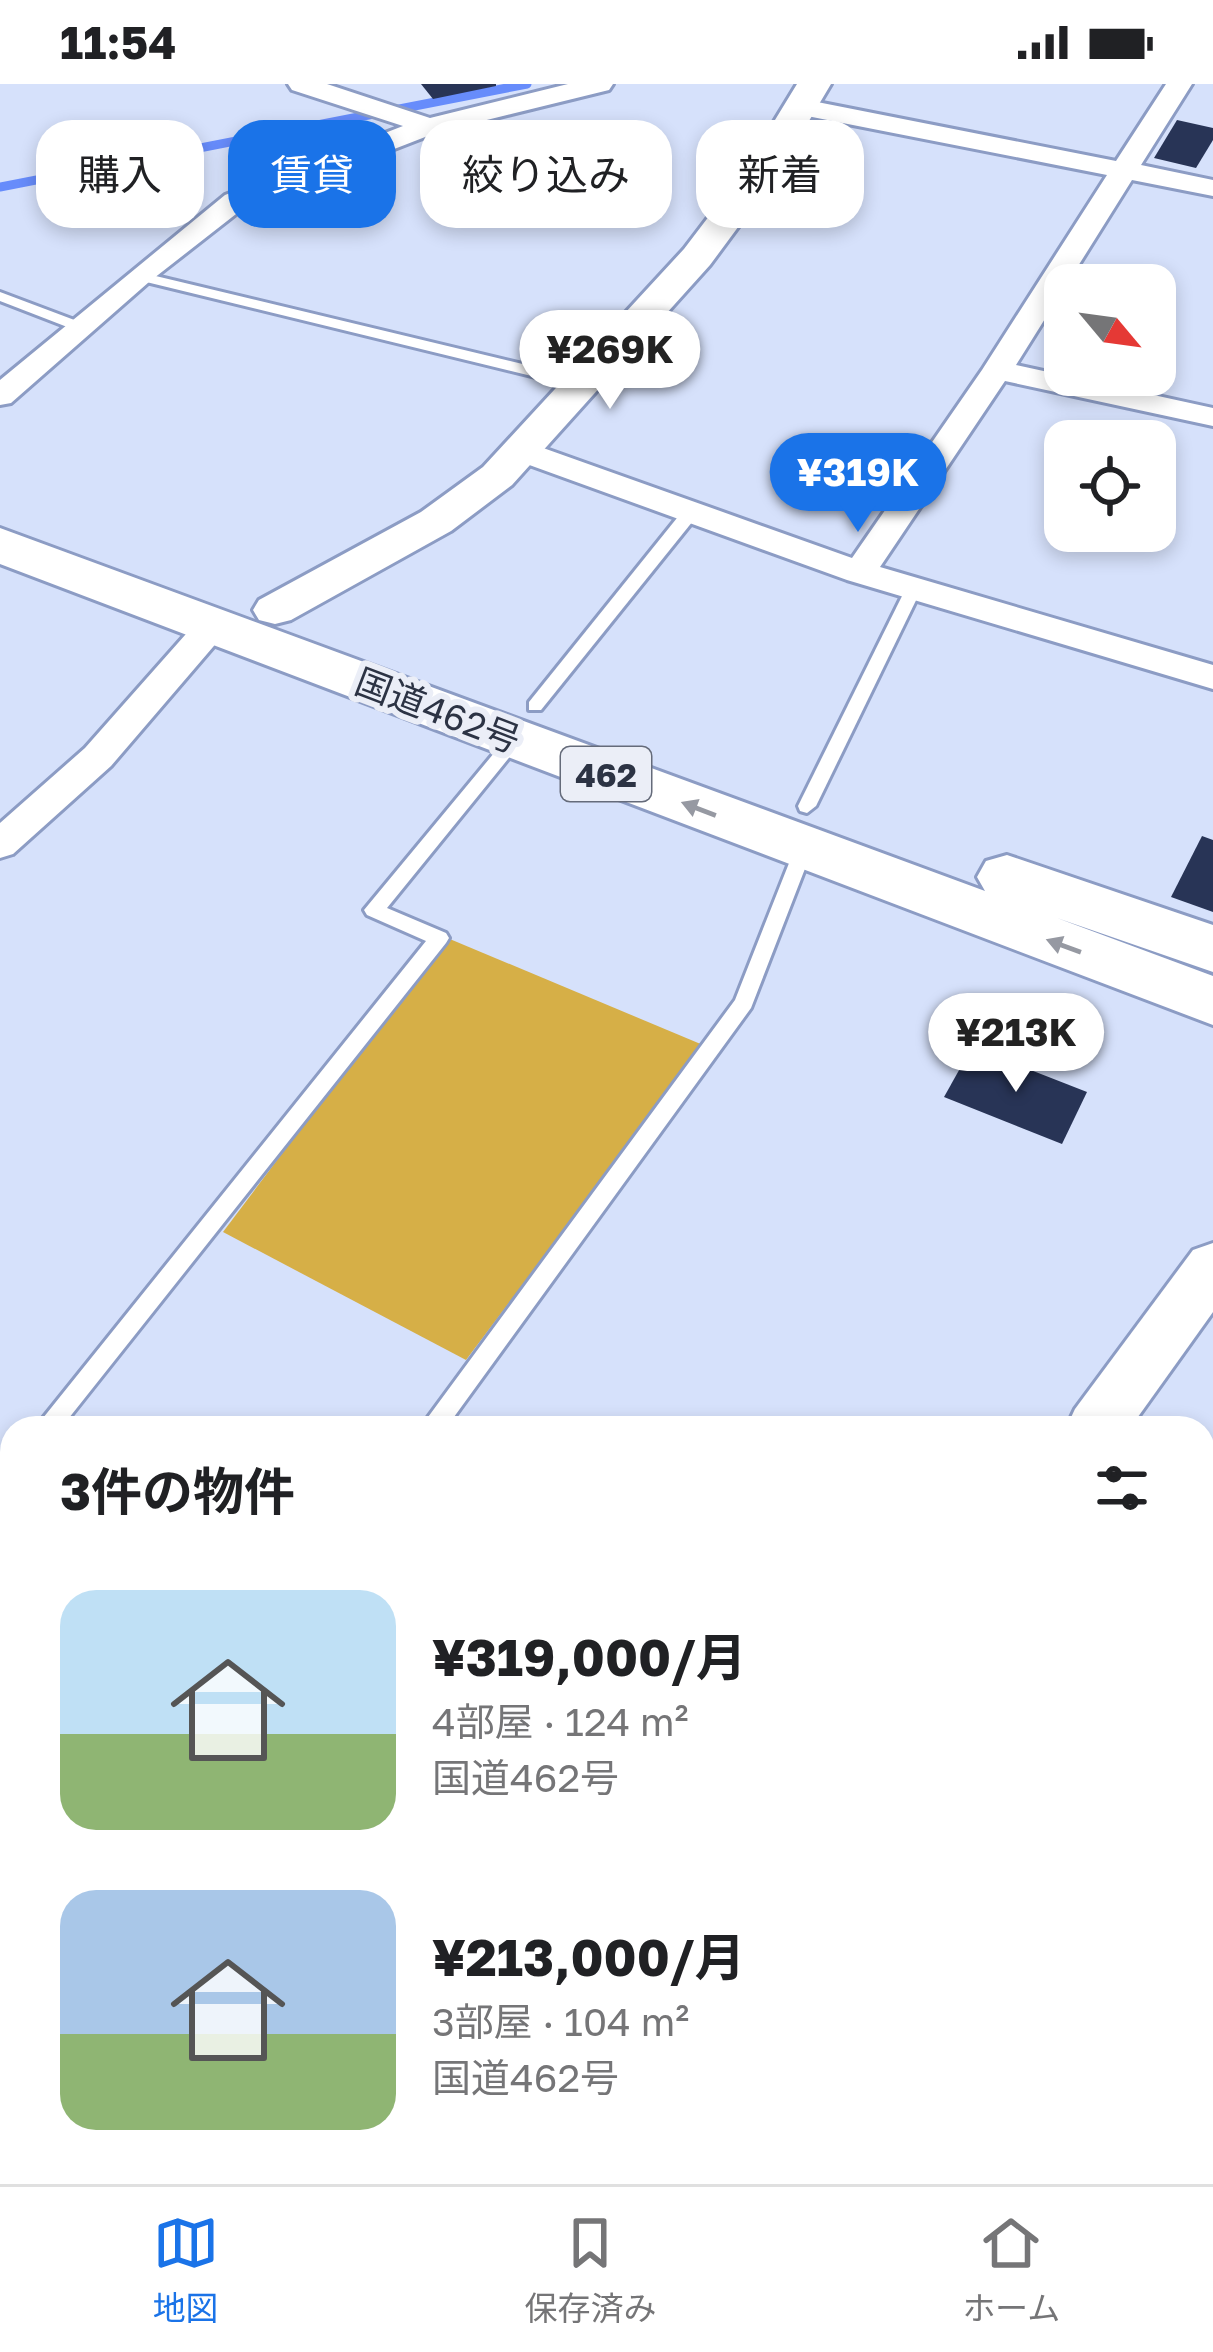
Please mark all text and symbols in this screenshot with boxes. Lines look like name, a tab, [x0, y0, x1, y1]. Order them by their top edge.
text: 11:54	[60, 15, 176, 69]
chip: 購入	[36, 120, 204, 228]
chip: 賃貸	[228, 120, 396, 228]
chip: 絞り込み	[420, 120, 672, 228]
chip: 新着	[696, 120, 864, 228]
north arrow	[1044, 264, 1176, 396]
map controls	[1044, 264, 1176, 552]
pin: ¥269K	[526, 310, 694, 412]
text: ¥269K	[546, 325, 674, 372]
button: locate	[1044, 420, 1176, 552]
pin: ¥319K	[774, 433, 942, 535]
text: ¥319K	[797, 448, 919, 495]
street label: 国道462号	[350, 659, 526, 761]
road number: 462	[561, 747, 651, 801]
one-way arrow	[680, 798, 716, 817]
one-way arrow	[1046, 935, 1082, 954]
pin: ¥213K	[932, 993, 1100, 1095]
text: ¥213K	[955, 1008, 1077, 1055]
icon: filters	[1089, 1455, 1155, 1521]
text: 3件の物件	[60, 1460, 295, 1521]
text: ¥319,000/月	[432, 1626, 747, 1687]
icon: home	[156, 1638, 300, 1782]
text: 4部屋 · 124 m²	[432, 1698, 689, 1745]
text: 国道462号	[432, 1754, 619, 1801]
text: ¥213,000/月	[432, 1926, 745, 1987]
icon: home	[156, 1938, 300, 2082]
text: 3部屋 · 104 m²	[432, 1998, 689, 2045]
text: 国道462号	[432, 2054, 619, 2101]
tab: 地図	[153, 2210, 219, 2330]
tab: 保存済み	[524, 2210, 656, 2330]
tab: ホーム	[962, 2210, 1060, 2330]

